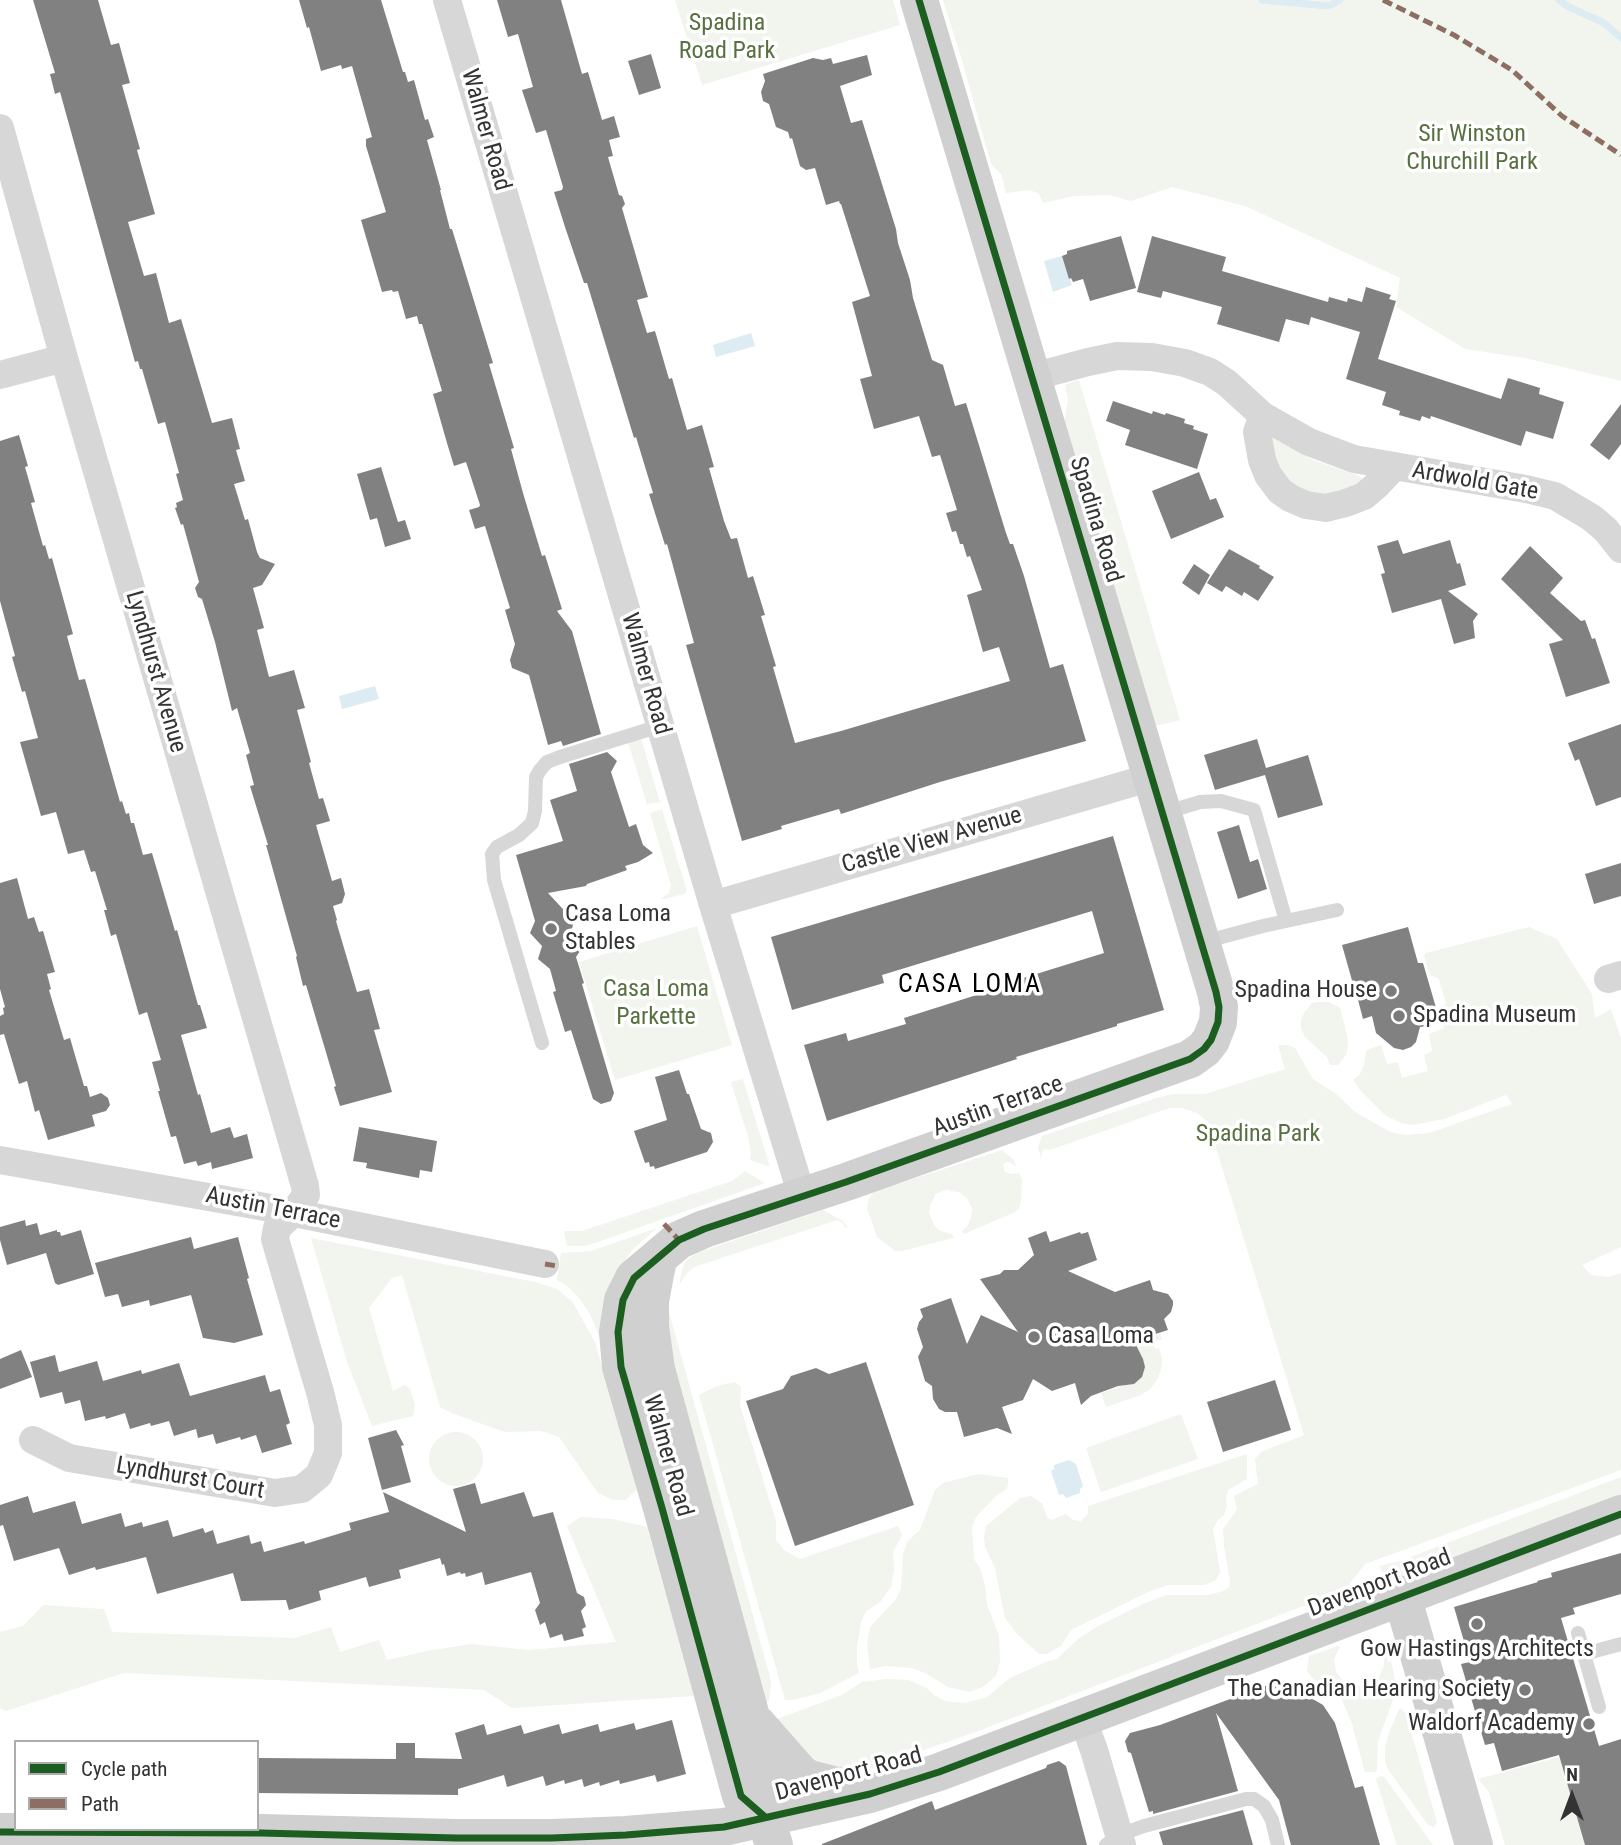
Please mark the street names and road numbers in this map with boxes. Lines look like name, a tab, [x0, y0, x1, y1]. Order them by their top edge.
street label: Walmer Road	[454, 66, 516, 194]
street label: Spadina Road	[1062, 454, 1128, 586]
street label: Ardwold Gate	[1410, 457, 1540, 507]
street label: Lyndhurst Avenue	[118, 588, 192, 756]
street label: Walmer Road	[614, 610, 676, 738]
street label: Castle View Avenue	[839, 802, 1025, 880]
street label: Austin Terrace	[929, 1070, 1067, 1144]
street label: Austin Terrace	[203, 1182, 343, 1236]
street label: Walmer Road	[636, 1392, 698, 1520]
street label: Lyndhurst Court	[114, 1452, 266, 1506]
street label: Davenport Road	[1305, 1544, 1455, 1624]
street label: Davenport Road	[773, 1742, 925, 1808]

